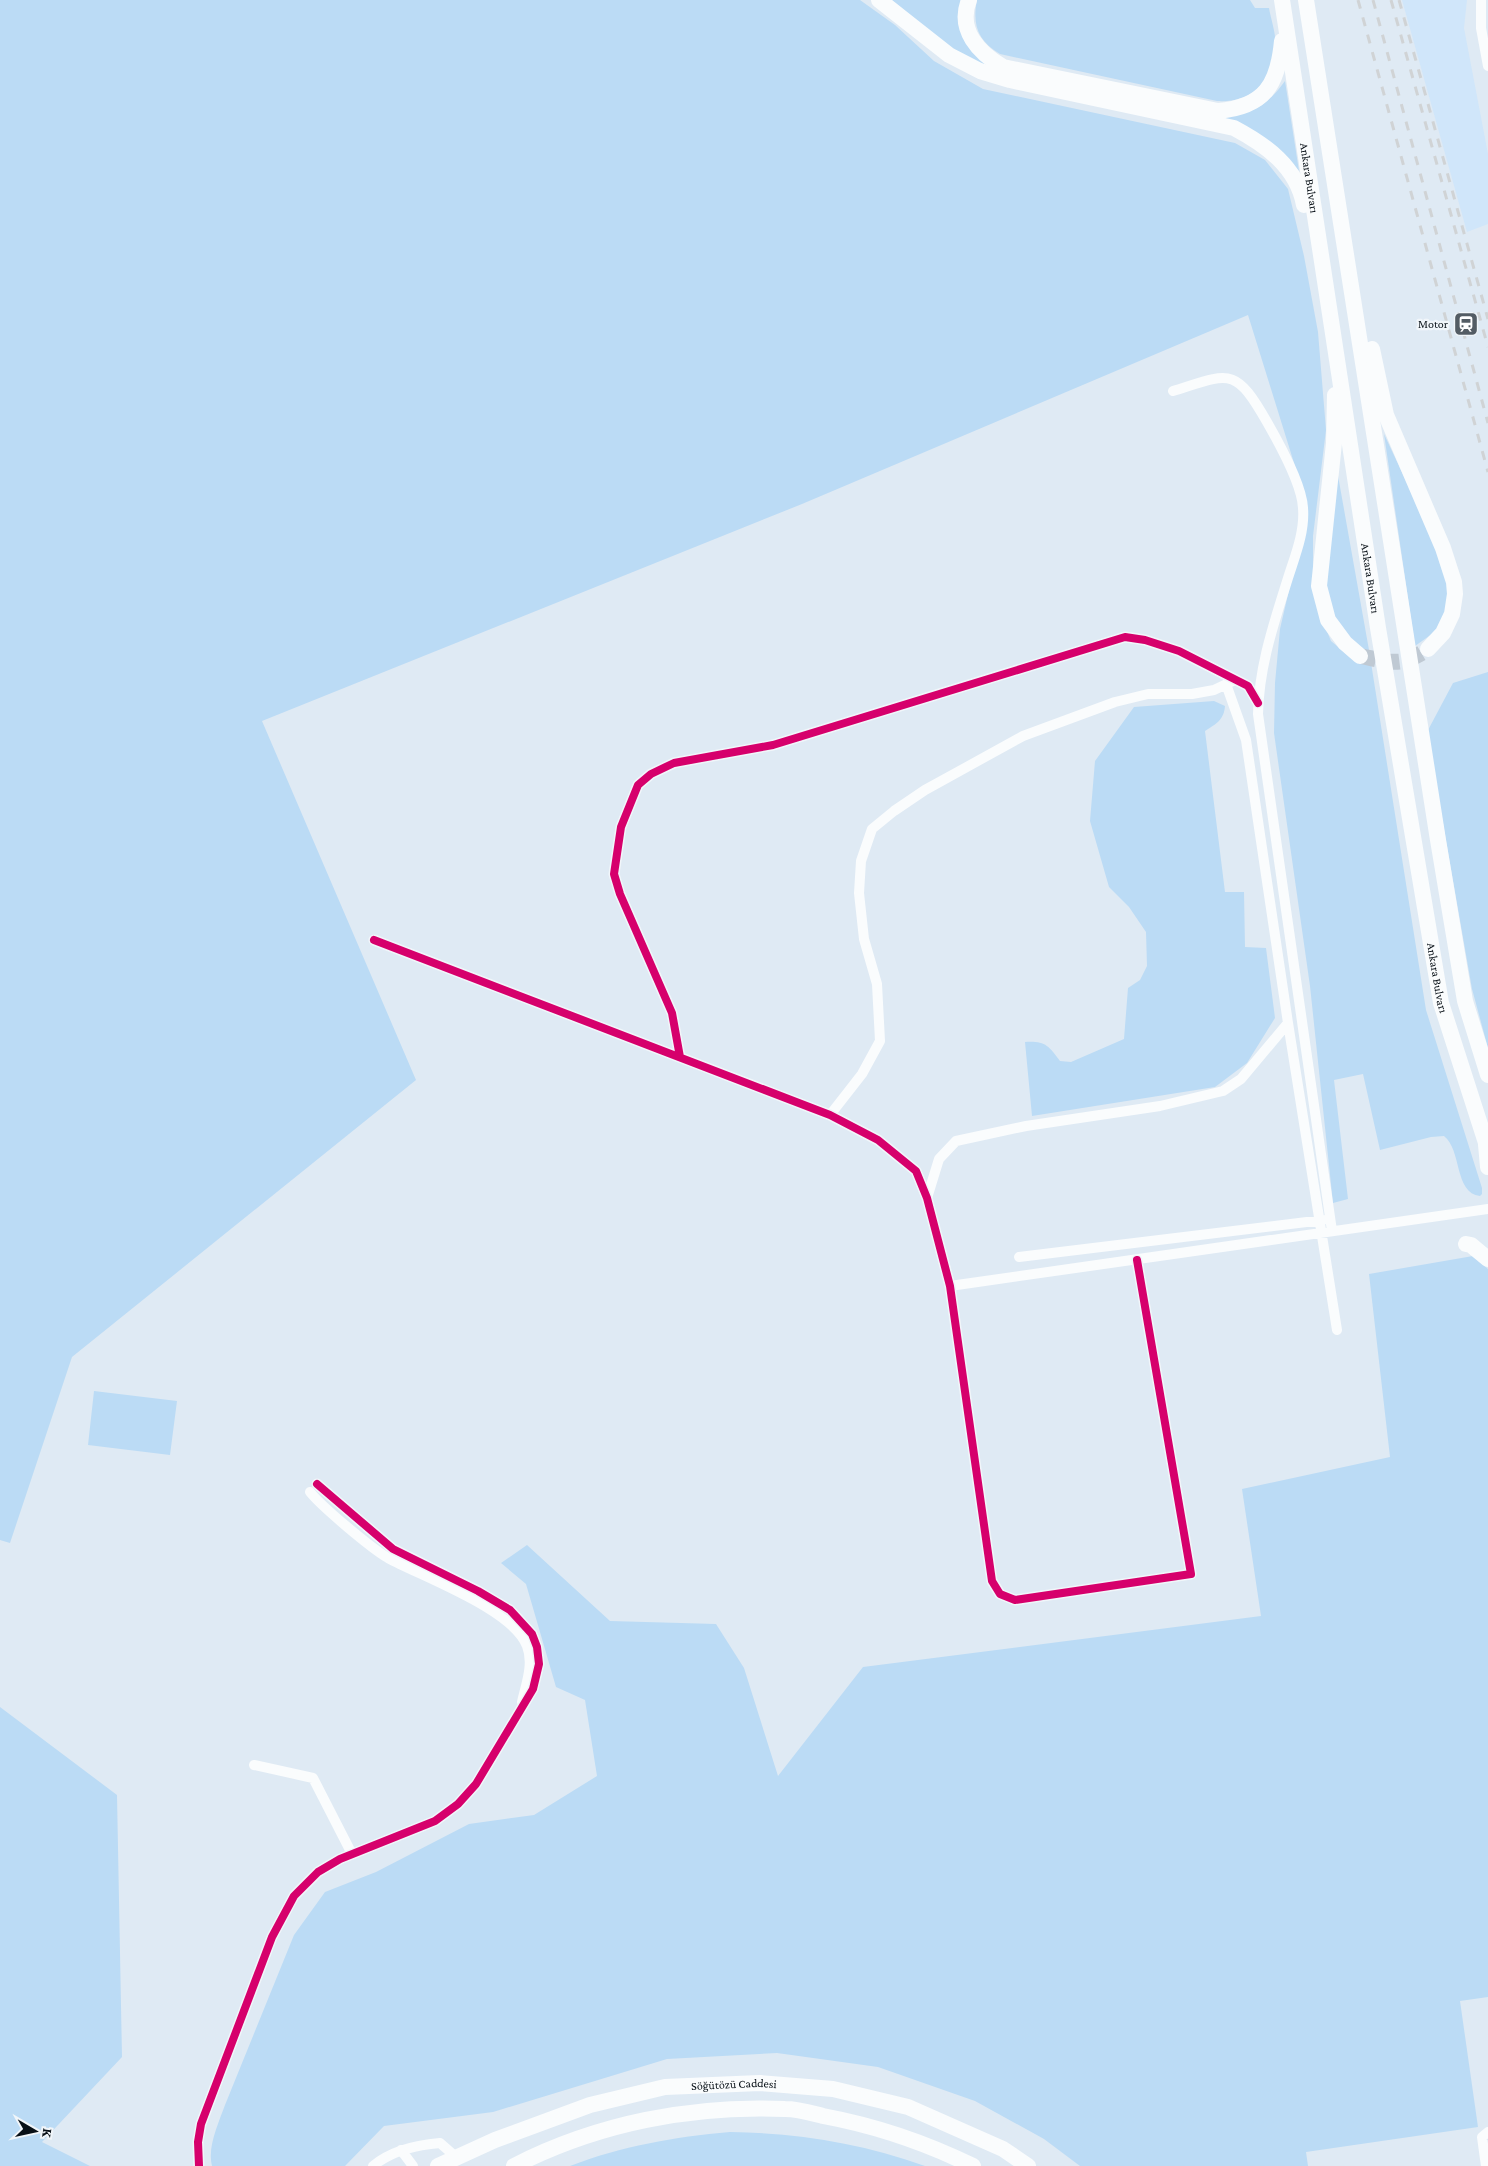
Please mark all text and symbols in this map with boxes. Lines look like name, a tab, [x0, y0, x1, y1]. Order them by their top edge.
street label: Ankara Bulvarı	[1297, 142, 1321, 214]
station icon: Motor	[1453, 311, 1479, 337]
place label: Motor	[1418, 317, 1449, 331]
street label: Ankara Bulvarı	[1358, 542, 1383, 614]
street label: Ankara Bulvarı	[1424, 942, 1451, 1015]
street label: Söğütözü Caddesi	[691, 2076, 777, 2093]
north arrow	[10, 2106, 60, 2156]
text: K	[39, 2127, 56, 2140]

